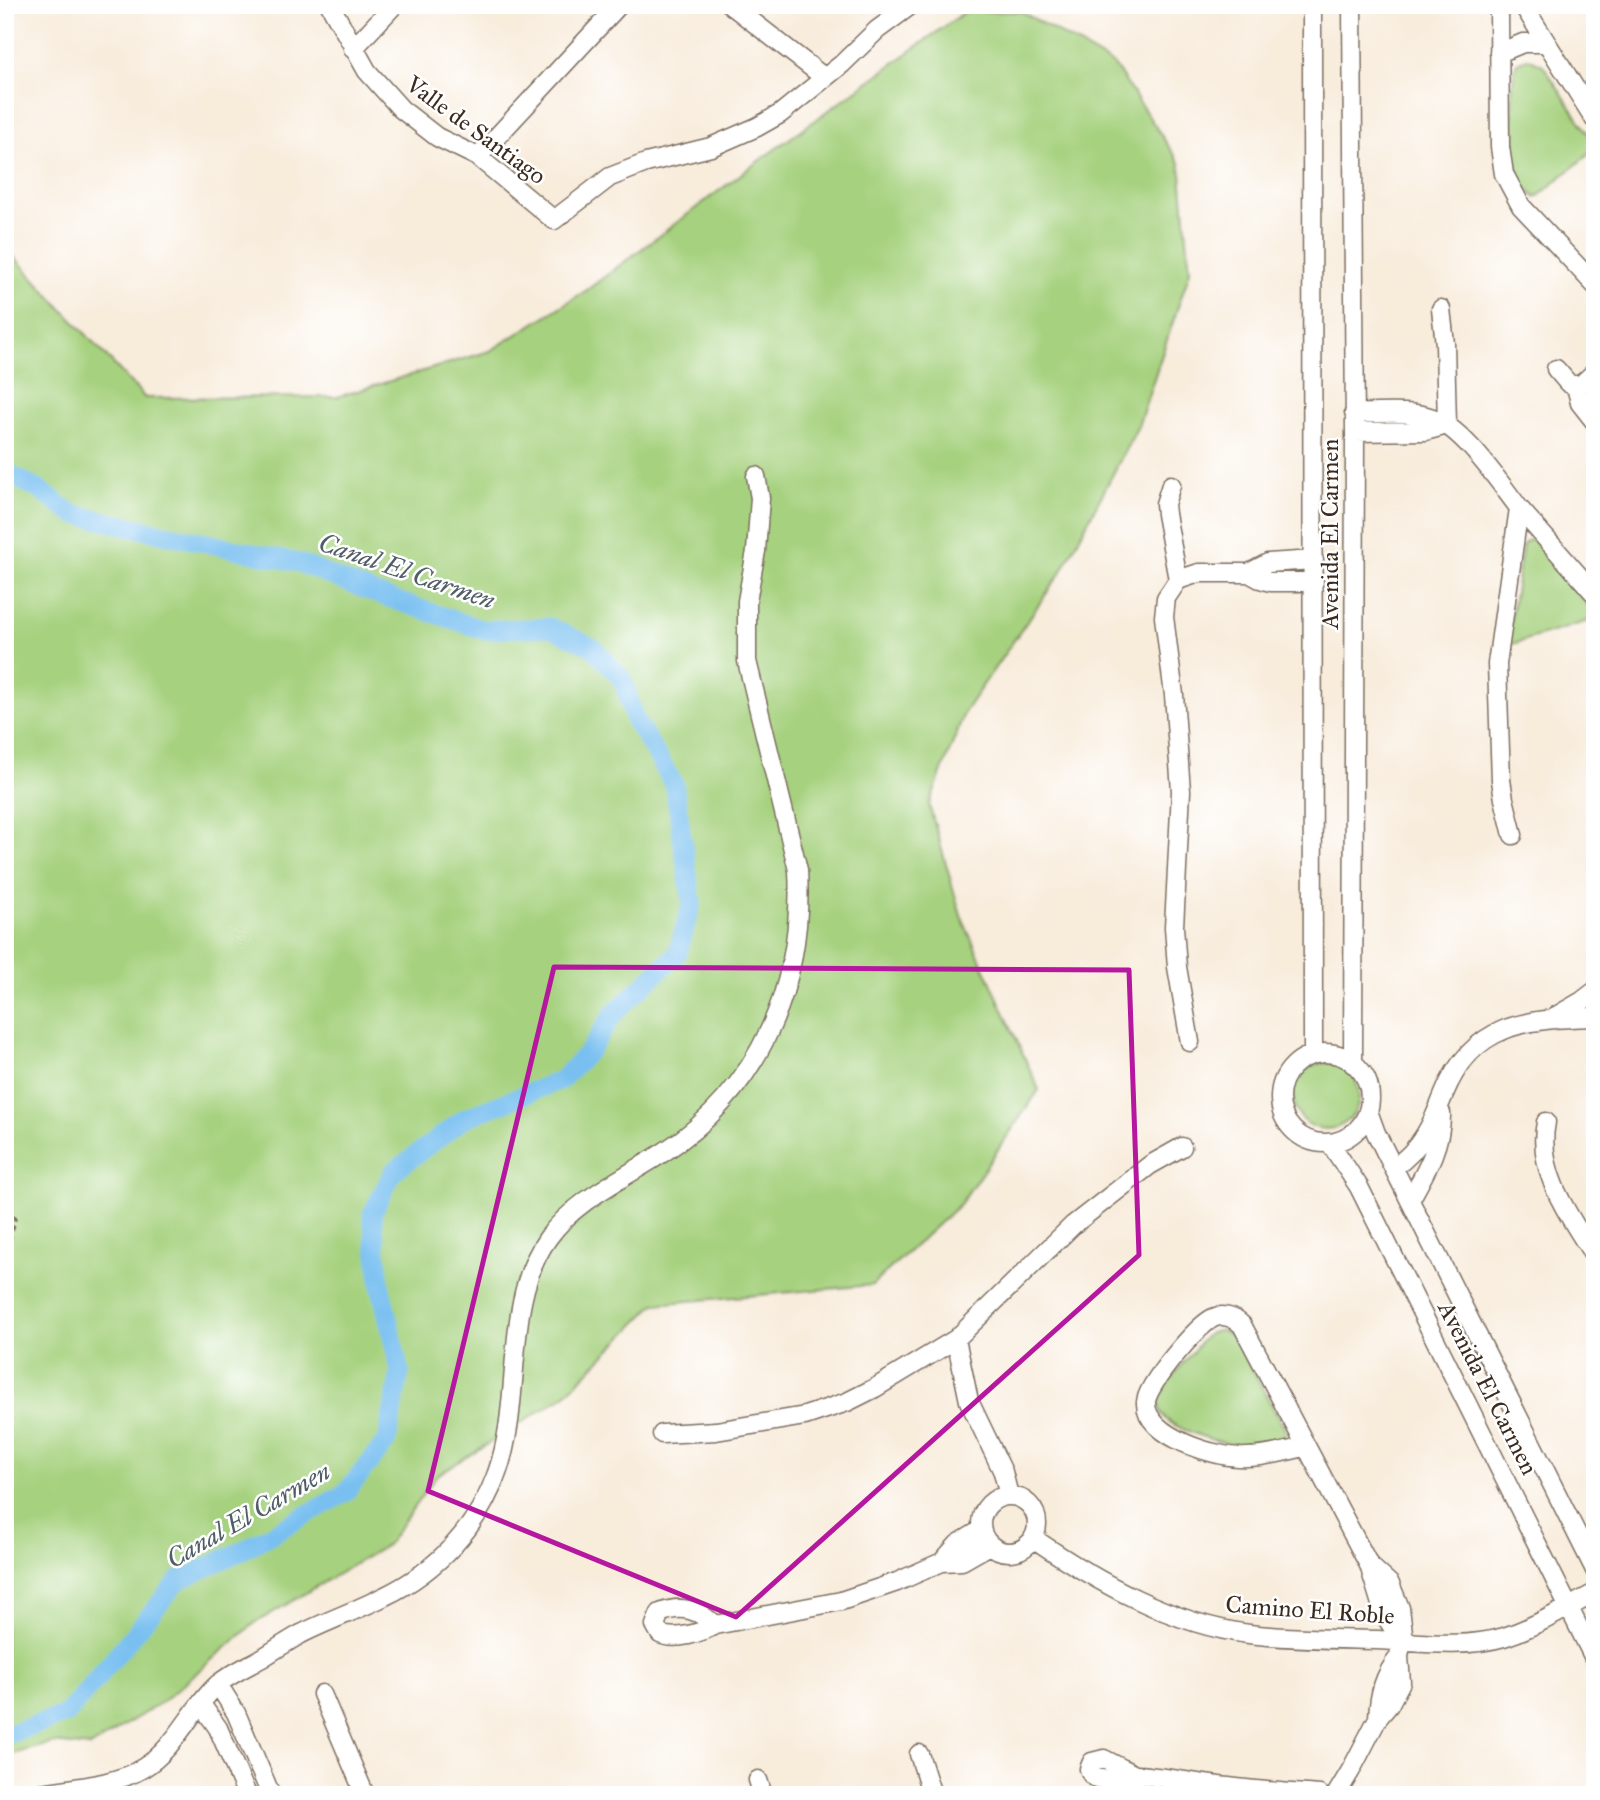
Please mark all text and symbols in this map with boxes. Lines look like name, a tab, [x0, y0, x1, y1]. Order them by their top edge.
street label: Valle de Santiago	[399, 69, 552, 191]
street label: Avenida El Carmen	[1315, 439, 1345, 630]
water label: Canal El Carmen	[315, 526, 500, 616]
street label: Avenida El Carmen	[1431, 1295, 1545, 1480]
water label: Canal El Carmen	[160, 1455, 336, 1575]
street label: Camino El Roble	[1224, 1589, 1396, 1631]

